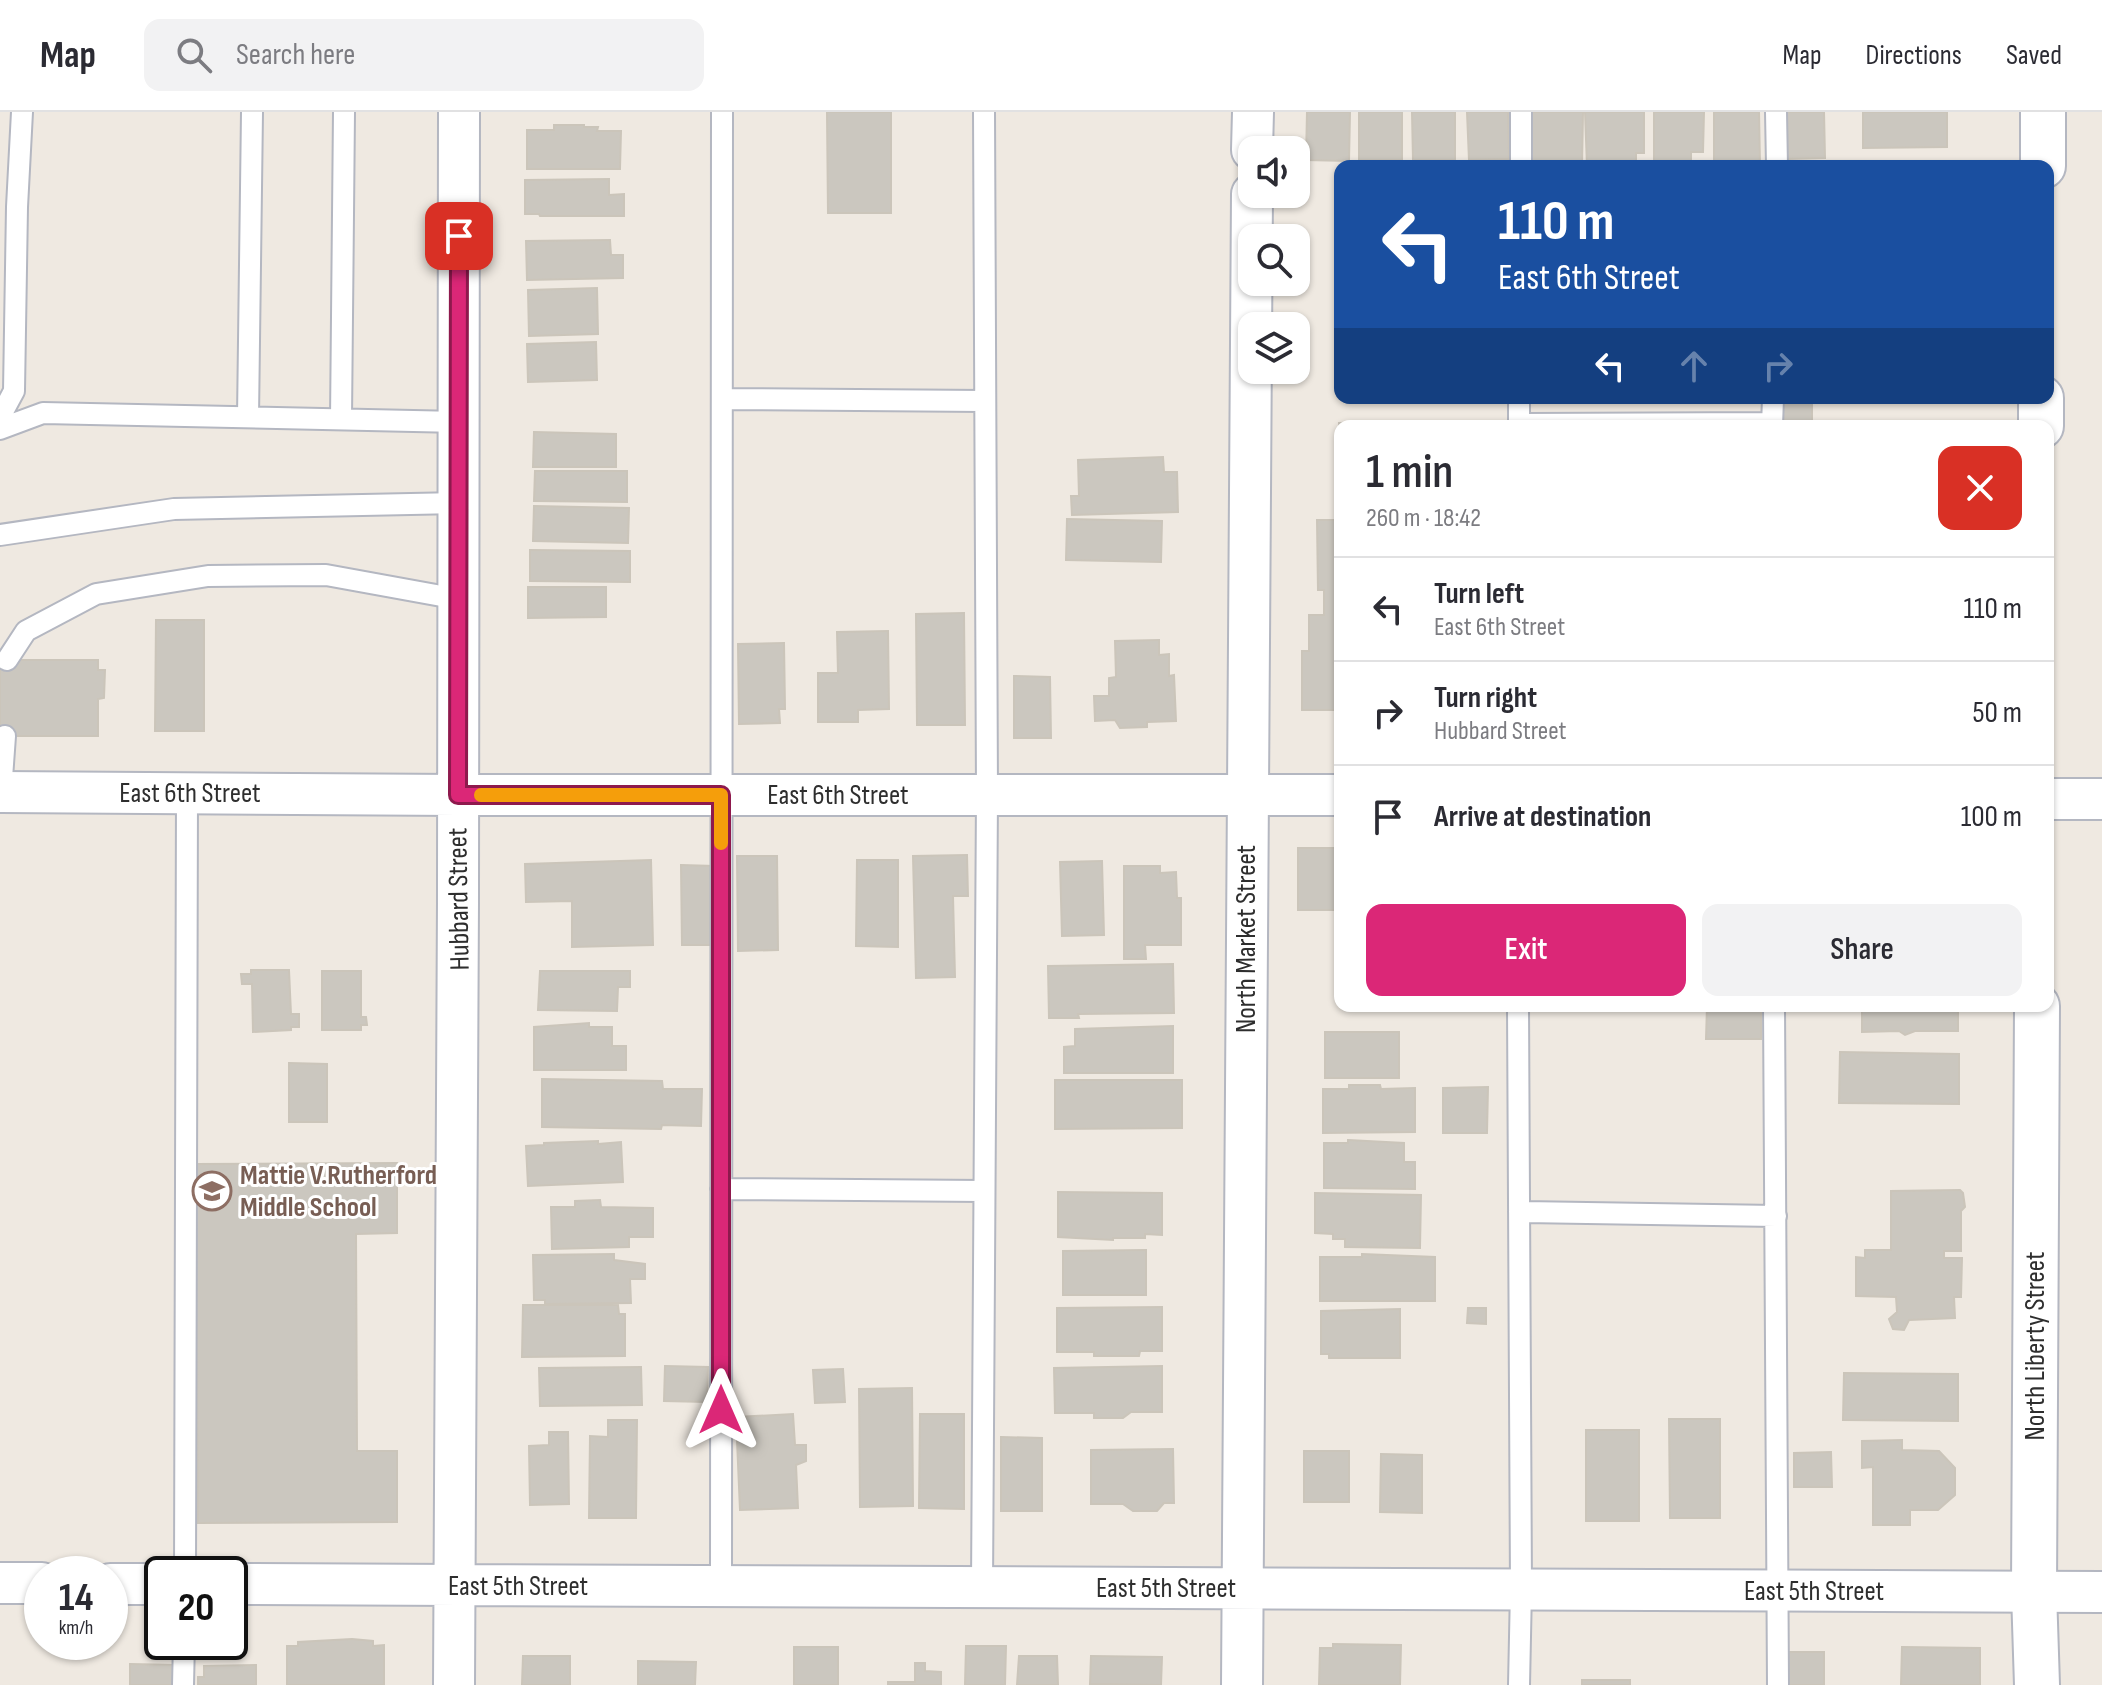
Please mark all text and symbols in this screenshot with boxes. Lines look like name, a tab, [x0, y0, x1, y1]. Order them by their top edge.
search box	[144, 19, 704, 91]
text: Map	[40, 33, 96, 78]
icon: search	[172, 33, 216, 77]
text: Search here	[236, 37, 355, 73]
text: Map	[1783, 39, 1822, 72]
text: Directions	[1866, 39, 1962, 72]
text: Saved	[2006, 39, 2062, 72]
map controls	[1238, 136, 1310, 384]
button: sound	[1238, 136, 1310, 208]
text: 110 m	[1498, 189, 1614, 256]
icon: left	[1366, 192, 1470, 296]
pin	[425, 202, 493, 270]
icon: arrive	[437, 214, 481, 258]
button: search	[1238, 224, 1310, 296]
text: East 6th Street	[1498, 257, 1680, 300]
button: layers	[1238, 312, 1310, 384]
icon: left	[1588, 344, 1632, 388]
icon: ahead	[1672, 344, 1716, 388]
icon: right	[1756, 344, 1800, 388]
text: 1 min	[1366, 444, 1453, 501]
button: close	[1938, 446, 2022, 530]
text: 260 m · 18:42	[1366, 503, 1481, 534]
text: Turn left	[1434, 576, 1524, 612]
icon: left	[1366, 587, 1410, 631]
text: 110 m	[1964, 591, 2022, 627]
text: East 6th Street	[1434, 612, 1565, 643]
text: Turn right	[1434, 680, 1537, 716]
icon: right	[1366, 691, 1410, 735]
text: 50 m	[1973, 695, 2022, 731]
text: Hubbard Street	[1434, 716, 1567, 747]
street label: East 6th Street	[119, 777, 261, 810]
street label: East 6th Street	[767, 779, 909, 812]
icon: arrive	[1366, 795, 1410, 839]
text: Arrive at destination	[1434, 799, 1651, 835]
text: 100 m	[1961, 799, 2022, 835]
street label: Hubbard Street	[441, 827, 477, 971]
street label: North Market Street	[1230, 845, 1263, 1033]
button: Exit	[1366, 904, 1686, 996]
button: Share	[1702, 904, 2022, 996]
place label: Mattie V.Rutherford Middle School	[240, 1159, 437, 1224]
school or university icon: Mattie V.Rutherford Middle School	[191, 1170, 233, 1212]
street label: North Liberty Street	[2019, 1251, 2052, 1441]
position arrow	[679, 1368, 763, 1452]
speed limit sign: 20	[144, 1556, 248, 1660]
street label: East 5th Street	[448, 1570, 588, 1603]
street label: East 5th Street	[1096, 1572, 1236, 1605]
text: 14	[59, 1574, 93, 1622]
street label: East 5th Street	[1744, 1575, 1884, 1608]
text: km/h	[59, 1616, 93, 1640]

